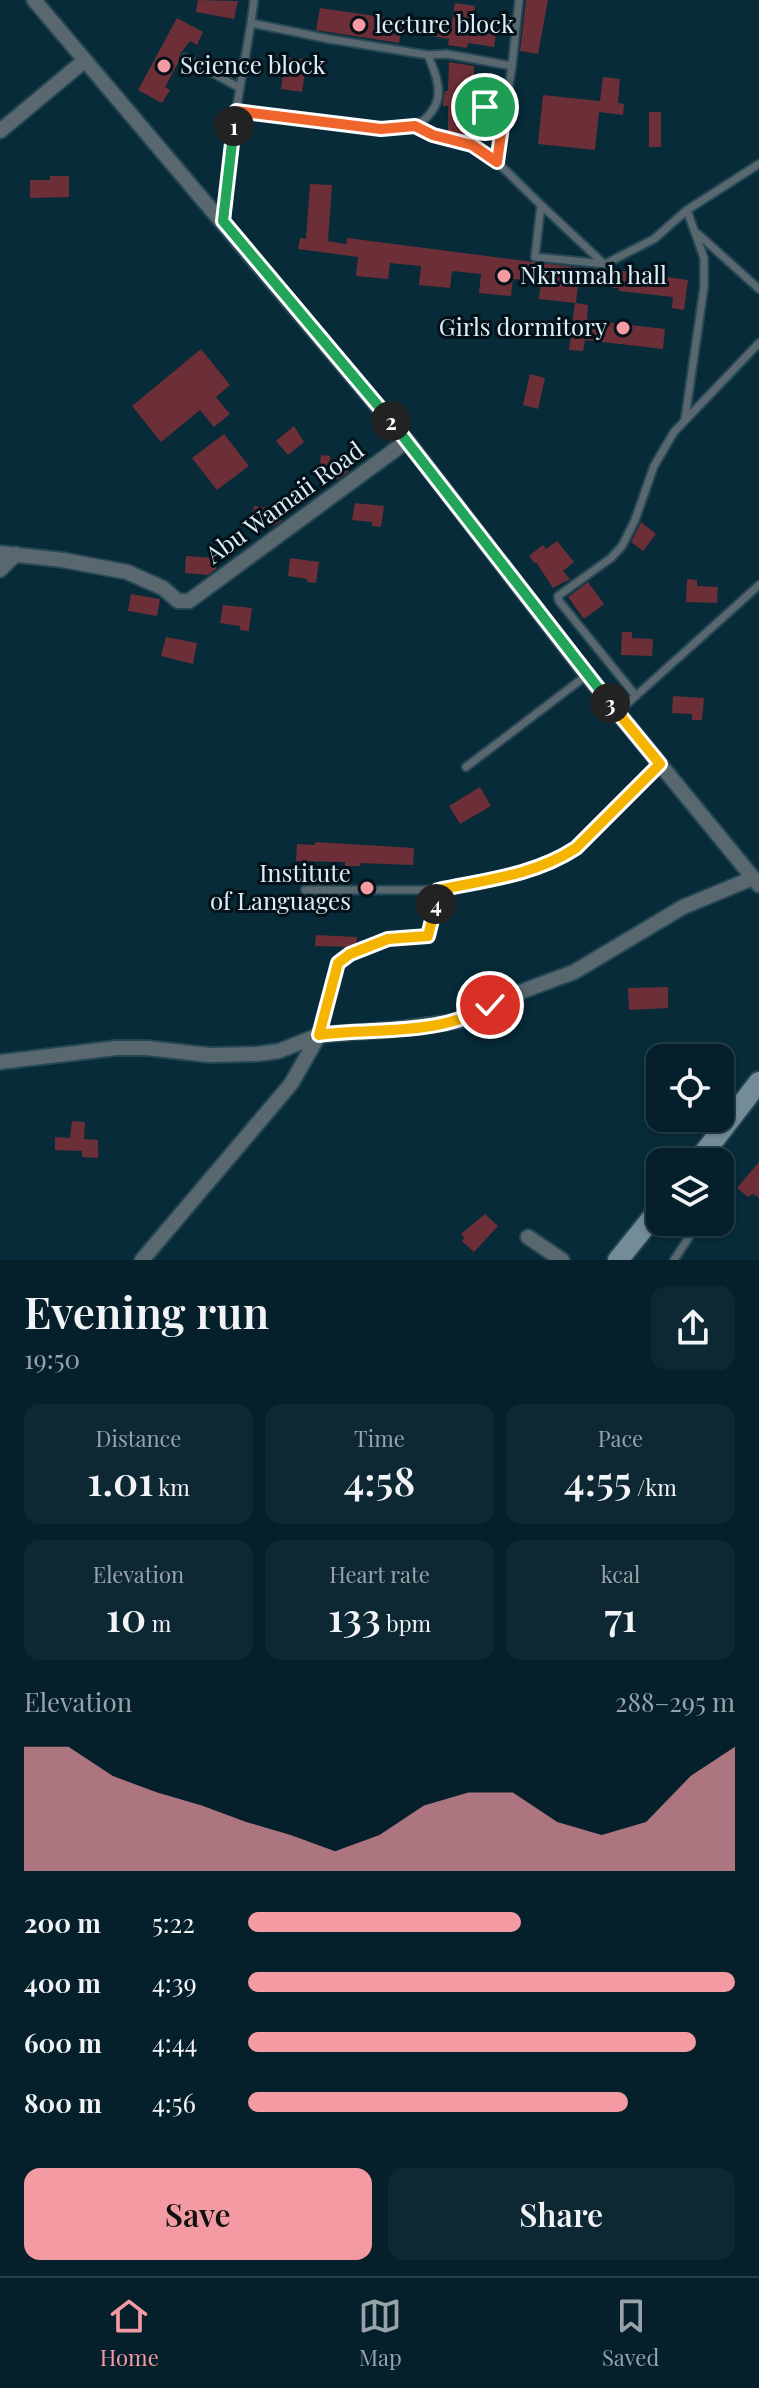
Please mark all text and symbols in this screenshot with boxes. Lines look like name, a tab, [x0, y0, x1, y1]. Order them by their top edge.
place label: lecture block	[375, 7, 515, 39]
marker: lecture block	[350, 16, 368, 34]
place label: Science block	[180, 48, 327, 80]
marker: Science block	[155, 57, 173, 75]
pin	[451, 73, 519, 141]
icon: arrive	[463, 85, 507, 129]
pin: 1	[214, 106, 254, 146]
text: 1	[230, 111, 238, 141]
place label: Nkrumah hall	[520, 258, 667, 290]
marker: Nkrumah hall	[495, 267, 513, 285]
place label: Girls dormitory	[439, 310, 607, 342]
marker: Girls dormitory	[614, 319, 632, 337]
pin: 2	[371, 401, 411, 441]
text: 2	[385, 406, 397, 436]
street label: Abu Wamaii Road	[198, 433, 369, 570]
pin: 3	[590, 683, 630, 723]
text: 3	[605, 688, 615, 718]
place label: Institute of Languages	[210, 856, 351, 916]
marker: Institute of Languages	[358, 879, 376, 897]
pin: 4	[416, 884, 456, 924]
text: 4	[430, 889, 442, 919]
pin	[456, 971, 524, 1039]
icon: check	[468, 983, 512, 1027]
map controls	[646, 1044, 734, 1236]
button: locate	[646, 1044, 734, 1132]
button: layers	[646, 1148, 734, 1236]
text: Evening run	[24, 1281, 269, 1340]
button: share	[651, 1286, 735, 1370]
text: 19:50	[24, 1341, 80, 1376]
text: Distance	[96, 1423, 181, 1453]
text: Time	[354, 1423, 405, 1453]
text: Pace	[598, 1423, 643, 1453]
text: 1.01	[87, 1453, 153, 1506]
text: 4:58	[344, 1453, 415, 1506]
text: 4:55	[564, 1453, 632, 1506]
text: km	[153, 1472, 190, 1502]
text: /km	[632, 1472, 677, 1502]
text: Elevation	[93, 1559, 184, 1589]
text: Heart rate	[329, 1559, 430, 1589]
text: kcal	[601, 1559, 640, 1589]
text: 10	[106, 1589, 146, 1642]
text: 133	[328, 1589, 381, 1642]
text: 71	[604, 1589, 637, 1642]
text: m	[146, 1608, 171, 1638]
text: bpm	[381, 1608, 431, 1638]
text: Elevation	[24, 1684, 132, 1719]
text: 288–295 m	[615, 1684, 735, 1719]
text: 200 m	[24, 1905, 101, 1940]
text: 5:22	[152, 1905, 195, 1940]
text: 400 m	[24, 1965, 101, 2000]
text: 4:39	[152, 1965, 197, 2000]
text: 600 m	[24, 2025, 102, 2060]
text: 4:44	[152, 2025, 197, 2060]
text: 800 m	[24, 2085, 102, 2120]
text: 4:56	[152, 2085, 196, 2120]
button: Save	[24, 2168, 372, 2260]
button: Share	[388, 2168, 735, 2260]
tab: Home	[100, 2294, 159, 2372]
tab: Map	[358, 2294, 402, 2372]
tab: Saved	[602, 2294, 659, 2372]

